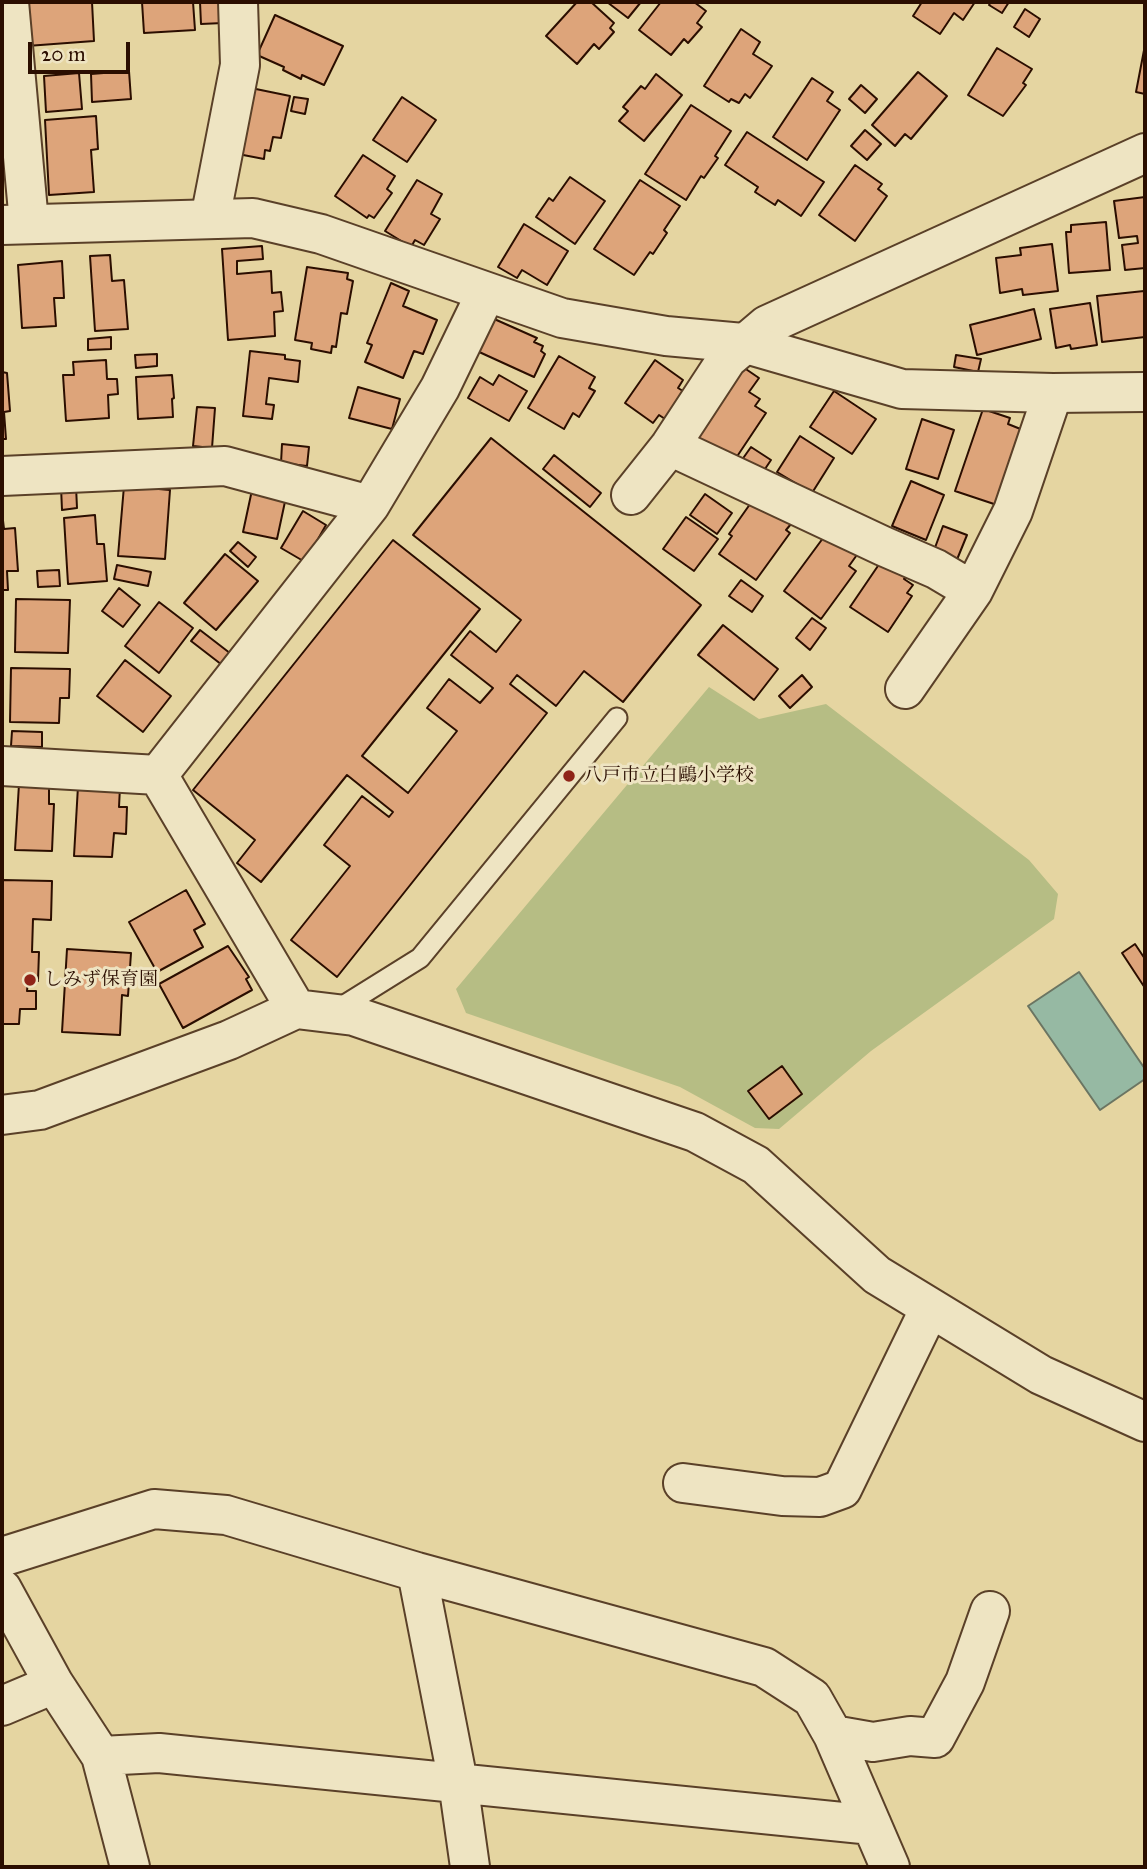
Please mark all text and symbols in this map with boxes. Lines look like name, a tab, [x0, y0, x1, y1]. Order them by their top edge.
scale bar	[32, 28, 133, 72]
text: 20 m	[41, 41, 86, 67]
place label: 八戸市立白鷗小学校	[583, 765, 754, 787]
marker: 八戸市立白鷗小学校	[561, 768, 577, 784]
place label: しみず保育園	[44, 969, 158, 991]
marker: しみず保育園	[22, 972, 38, 988]

